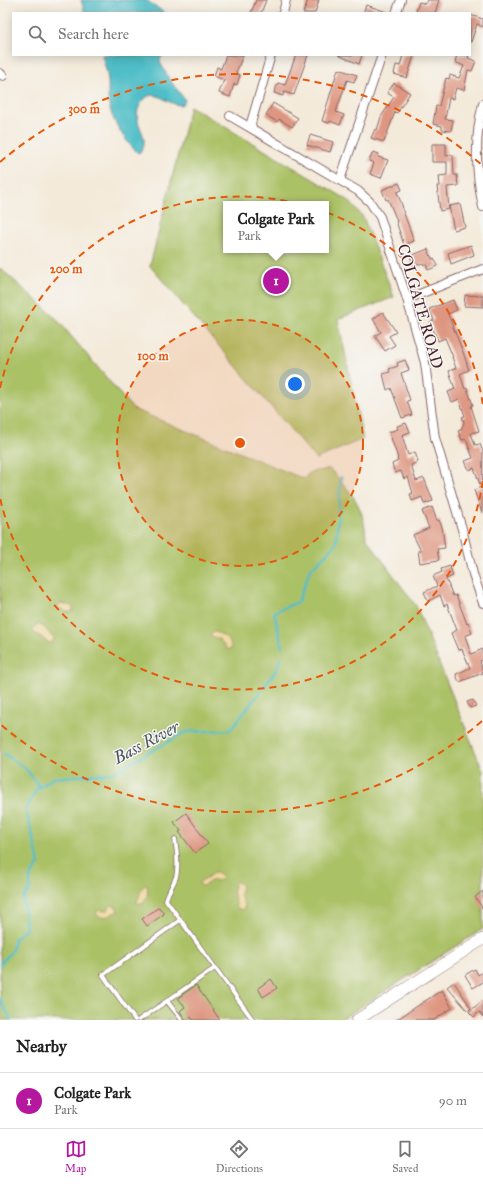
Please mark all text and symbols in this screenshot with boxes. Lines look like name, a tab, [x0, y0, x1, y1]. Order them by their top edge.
search box	[12, 12, 471, 56]
icon: search	[26, 23, 48, 45]
text: Search here	[58, 25, 129, 43]
text: 300 m	[68, 102, 101, 117]
popup	[223, 201, 329, 253]
text: Colgate Park	[237, 210, 315, 228]
text: Park	[237, 228, 261, 244]
street label: COLGATE ROAD	[394, 242, 447, 371]
text: 200 m	[50, 262, 83, 276]
pin: 1	[263, 266, 289, 296]
text: 100 m	[137, 349, 170, 363]
your location	[285, 374, 305, 394]
centre of rings	[233, 436, 247, 450]
water label: Bass River	[109, 716, 184, 769]
text: Nearby	[16, 1036, 67, 1057]
text: Colgate Park	[54, 1084, 131, 1102]
text: 1	[26, 1093, 32, 1109]
text: 90 m	[439, 1093, 467, 1109]
text: Park	[54, 1102, 78, 1118]
tab: Map	[65, 1138, 87, 1175]
tab: Directions	[216, 1138, 263, 1175]
tab: Saved	[392, 1138, 418, 1175]

